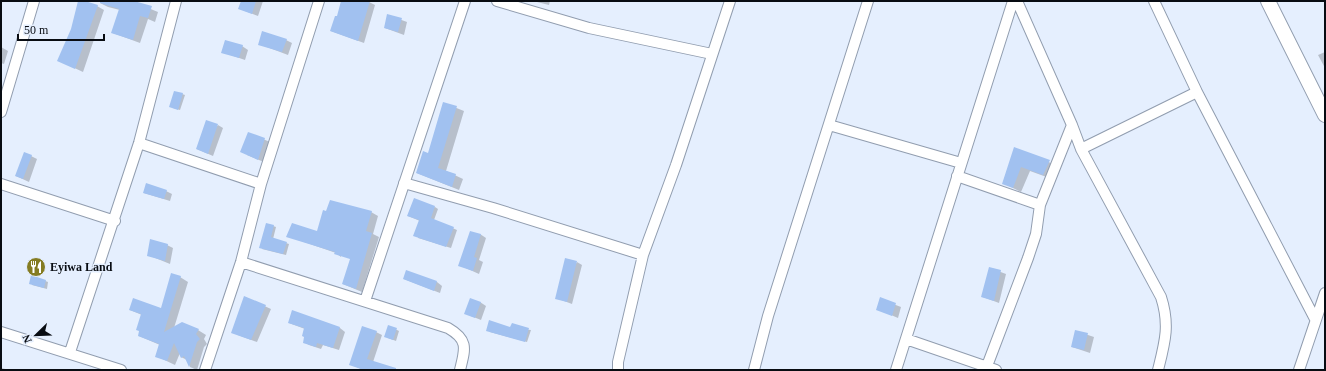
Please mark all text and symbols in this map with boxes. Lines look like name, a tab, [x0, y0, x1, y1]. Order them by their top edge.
scale bar	[18, 16, 104, 42]
text: 50 m	[24, 23, 49, 37]
restaurant icon: Eyiwa Land	[25, 256, 47, 278]
place label: Eyiwa Land	[50, 260, 113, 274]
north arrow	[16, 315, 56, 355]
text: N	[20, 333, 34, 345]

